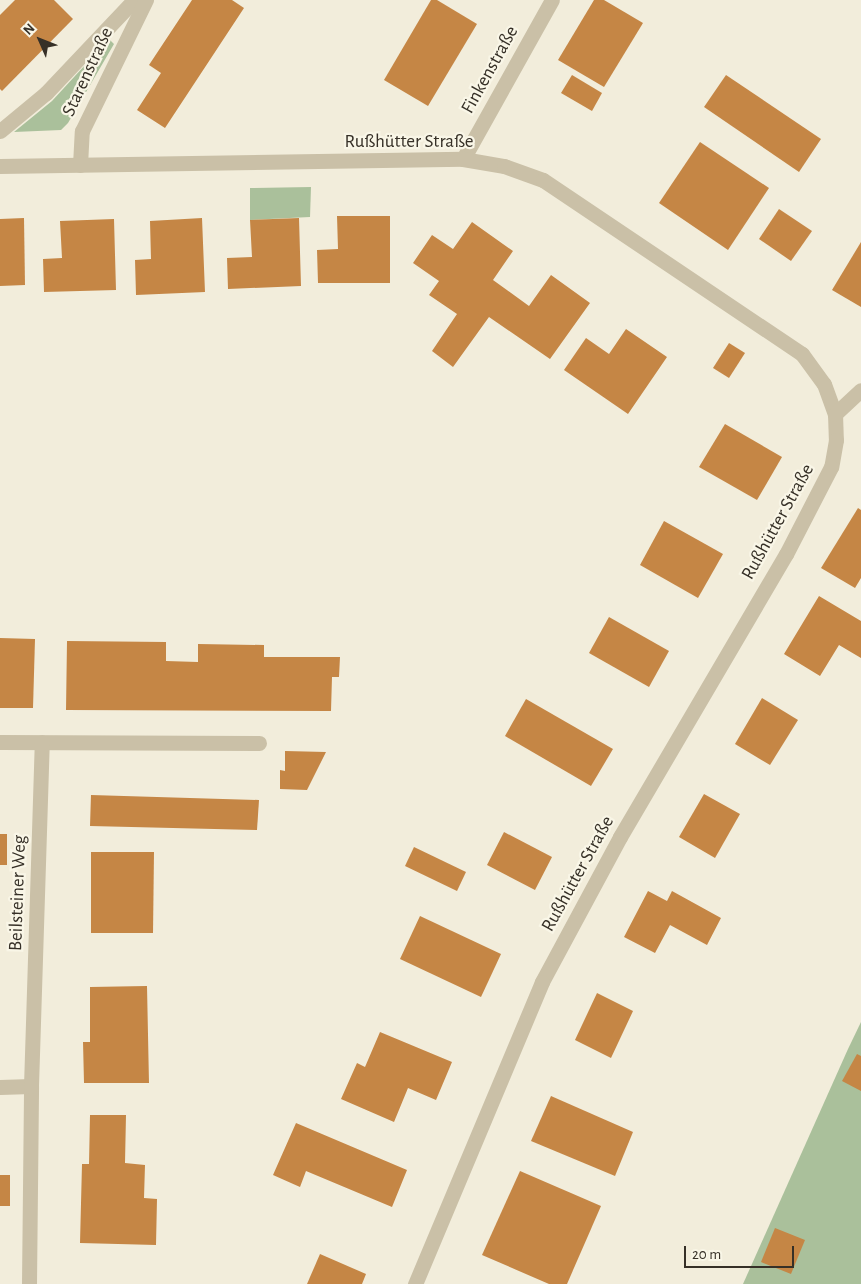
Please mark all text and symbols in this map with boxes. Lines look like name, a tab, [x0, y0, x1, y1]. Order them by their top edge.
north arrow	[15, 15, 65, 65]
text: N	[21, 21, 38, 38]
street label: Finkenstraße	[457, 22, 523, 118]
street label: Starenstraße	[58, 24, 118, 120]
street label: Rußhütter Straße	[345, 131, 473, 153]
street label: Rußhütter Straße	[737, 460, 819, 584]
street label: Rußhütter Straße	[537, 812, 619, 936]
street label: Beilsteiner Weg	[5, 835, 31, 951]
scale bar	[686, 1236, 796, 1268]
text: 20 m	[692, 1247, 721, 1262]

